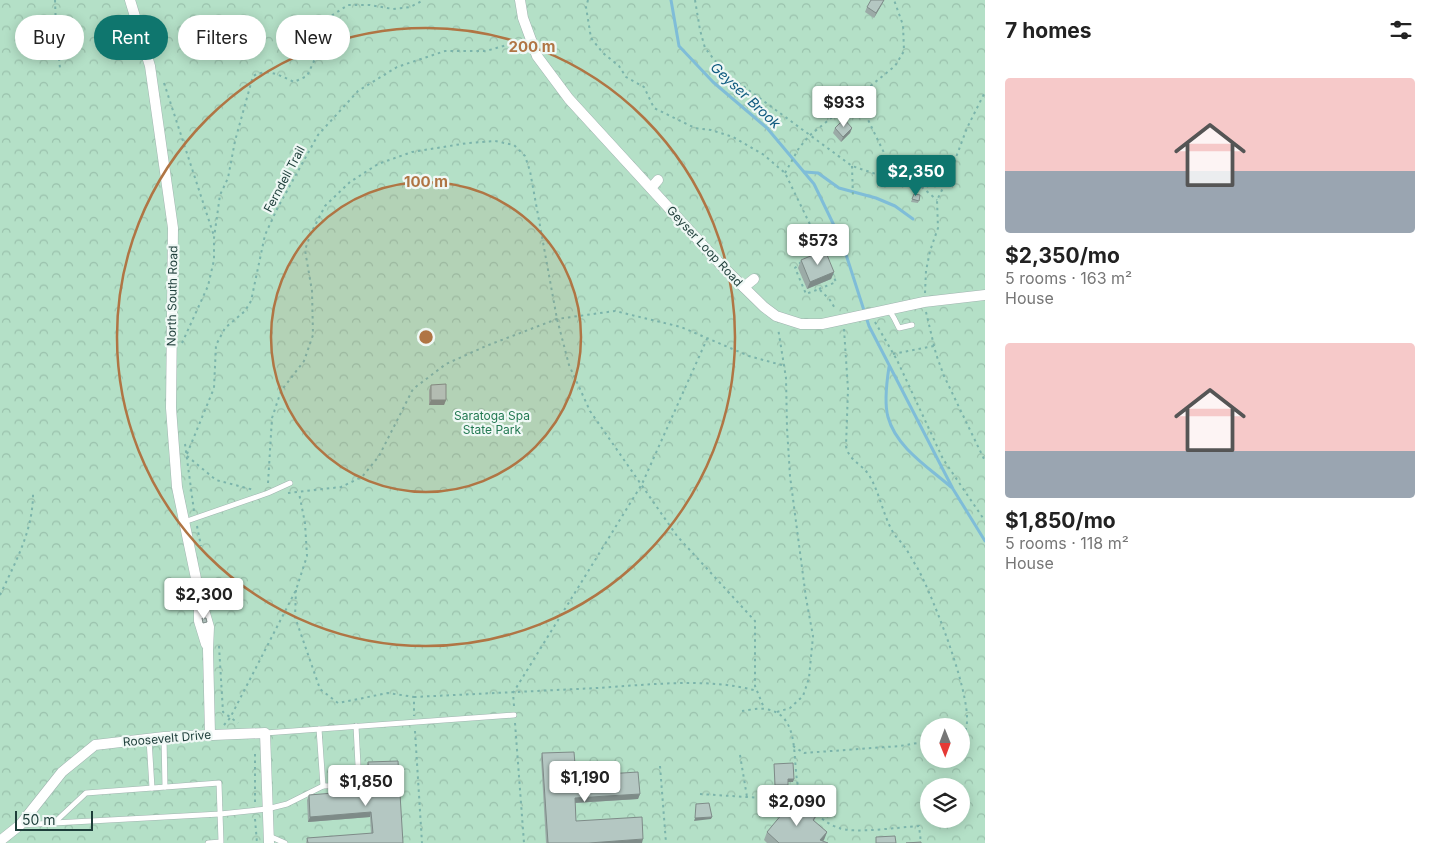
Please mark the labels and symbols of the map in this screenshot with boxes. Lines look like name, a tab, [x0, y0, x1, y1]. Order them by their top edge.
text: 200 m	[509, 37, 555, 56]
water label: Geyser Brook	[707, 58, 785, 132]
pin: $933	[814, 86, 874, 128]
street label: Ferndell Trail	[260, 143, 308, 215]
pin: $2,350	[875, 154, 957, 197]
text: 100 m	[404, 172, 448, 191]
street label: Geyser Loop Road	[664, 203, 746, 289]
pin: $573	[788, 224, 848, 266]
street label: North South Road	[164, 246, 180, 346]
centre of rings	[417, 328, 435, 346]
park label: Saratoga Spa State Park	[454, 408, 530, 437]
pin: $2,300	[163, 578, 245, 620]
north arrow	[920, 718, 970, 768]
street label: Roosevelt Drive	[122, 727, 212, 749]
pin: $1,190	[544, 760, 626, 803]
pin: $1,850	[325, 764, 407, 807]
pin: $2,090	[756, 784, 838, 827]
scale bar	[15, 808, 92, 831]

